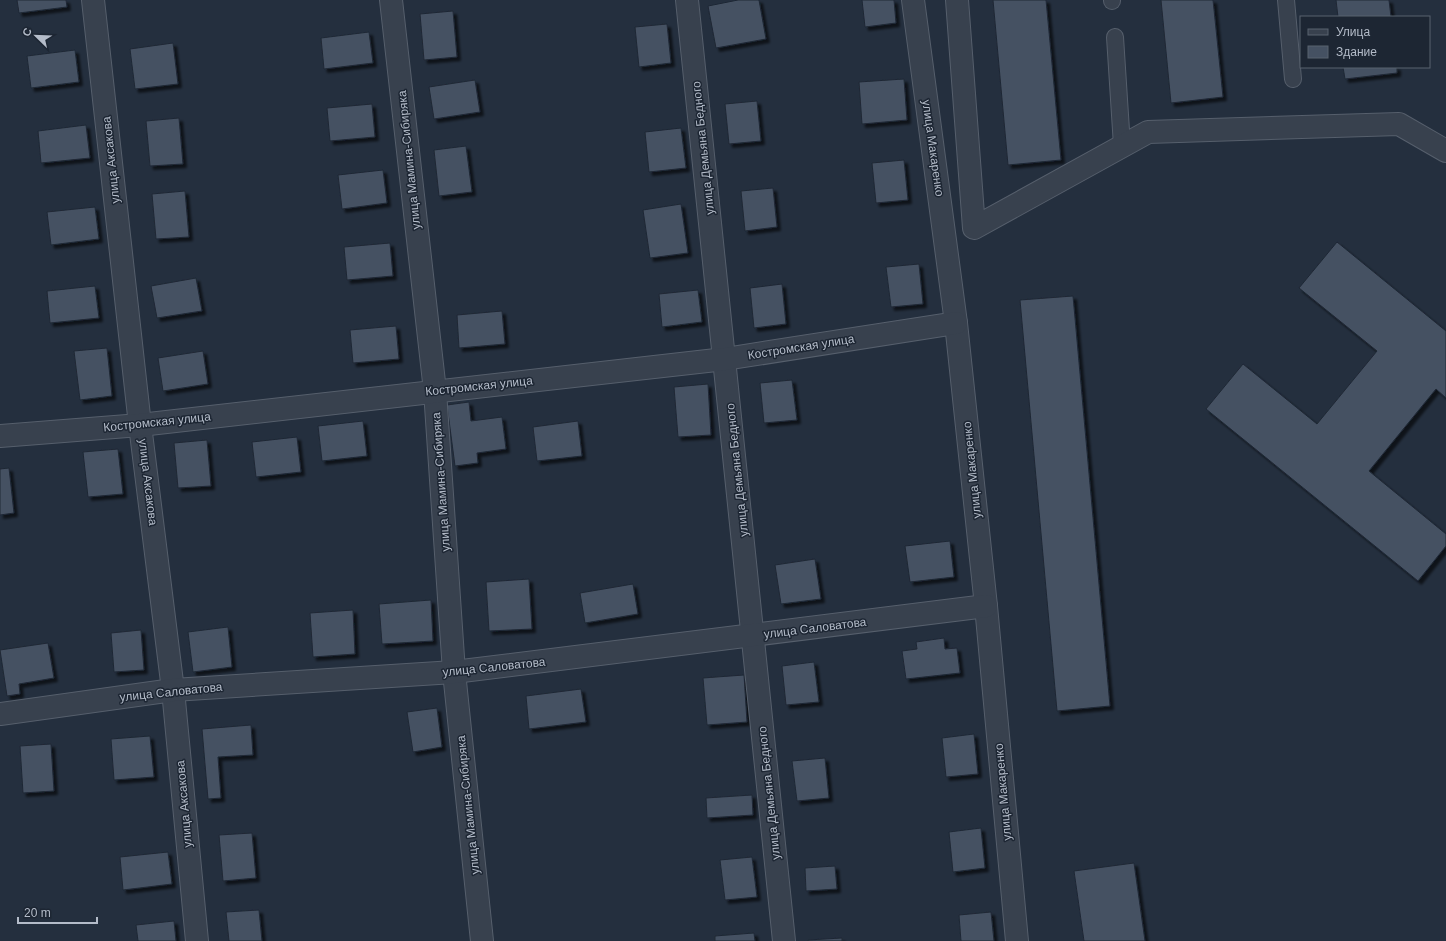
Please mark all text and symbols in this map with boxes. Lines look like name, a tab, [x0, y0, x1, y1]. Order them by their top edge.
north arrow	[16, 16, 56, 56]
legend	[1300, 16, 1430, 68]
text: Улица	[1336, 25, 1370, 39]
text: С	[20, 26, 34, 38]
text: Здание	[1336, 45, 1377, 59]
street label: улица Демьяна Бедного	[689, 80, 717, 215]
street label: улица Мамина-Сибиряка	[395, 90, 423, 230]
street label: улица Макаренко	[919, 99, 947, 197]
street label: улица Аксакова	[99, 116, 123, 204]
street label: Костромская улица	[747, 332, 856, 362]
street label: Костромская улица	[425, 373, 534, 399]
street label: улица Демьяна Бедного	[723, 402, 751, 537]
street label: Костромская улица	[103, 409, 212, 435]
street label: улица Мамина-Сибиряка	[429, 412, 453, 552]
street label: улица Макаренко	[960, 421, 984, 519]
street label: улица Аксакова	[136, 438, 160, 527]
street label: улица Саловатова	[763, 615, 867, 641]
street label: улица Саловатова	[442, 655, 546, 679]
street label: улица Саловатова	[119, 680, 223, 704]
street label: улица Демьяна Бедного	[755, 725, 783, 860]
street label: улица Мамина-Сибиряка	[454, 735, 482, 875]
street label: улица Макаренко	[992, 743, 1014, 841]
street label: улица Аксакова	[173, 760, 195, 848]
scale bar	[18, 899, 97, 925]
text: 20 m	[24, 906, 51, 920]

